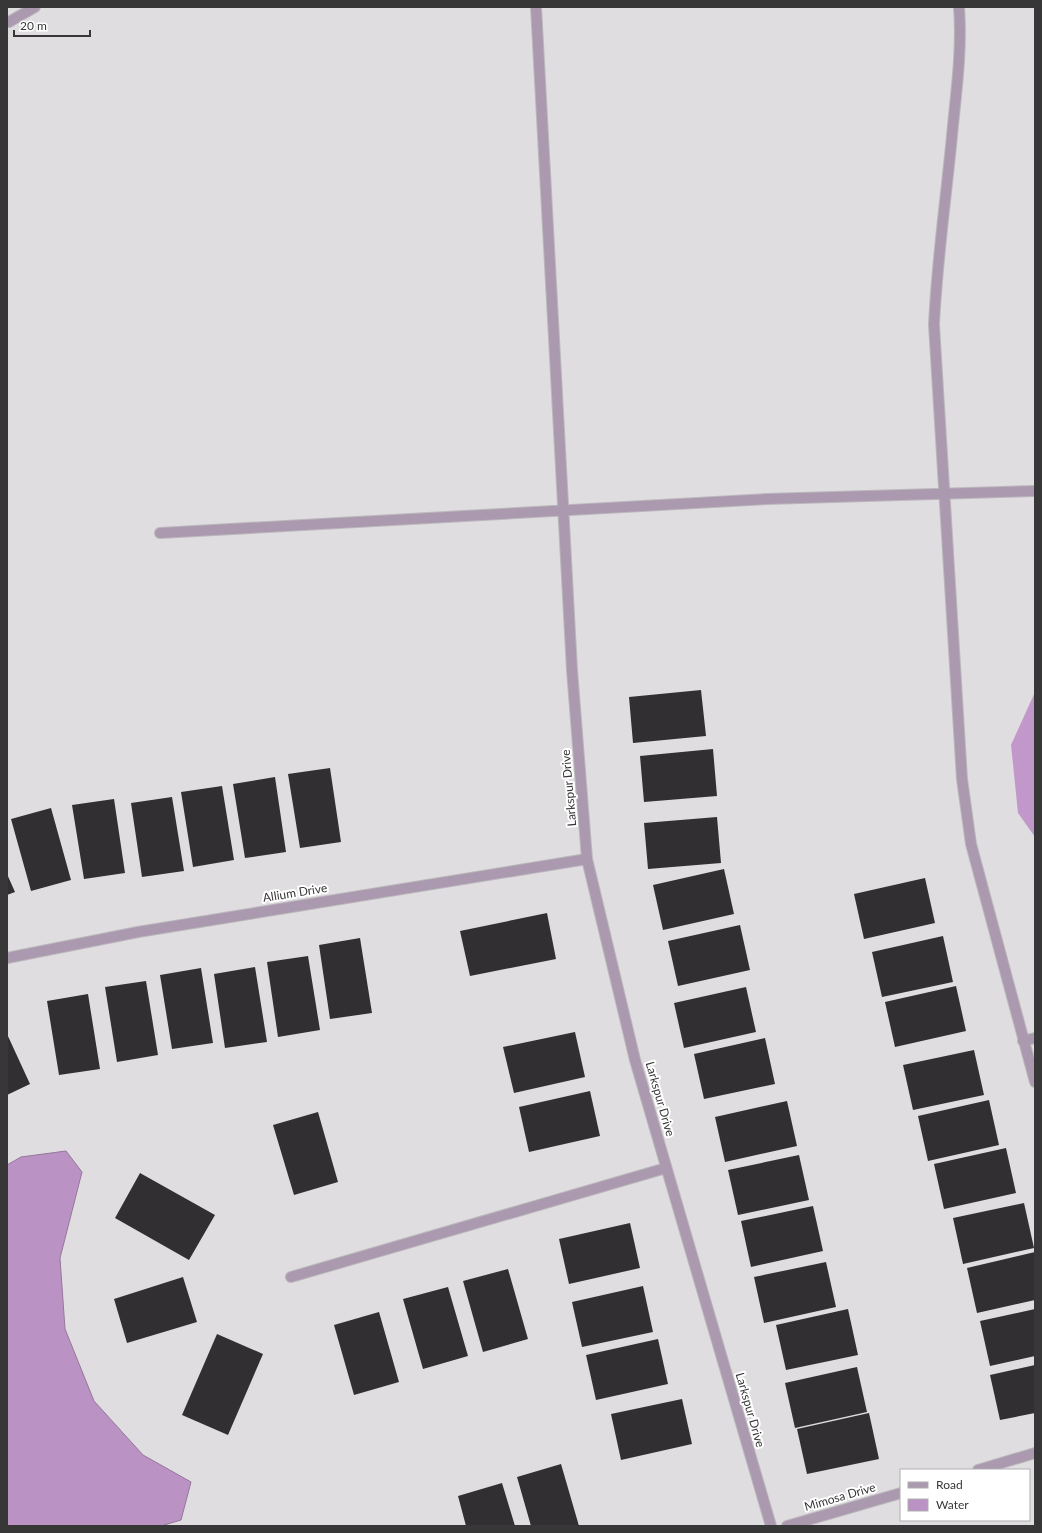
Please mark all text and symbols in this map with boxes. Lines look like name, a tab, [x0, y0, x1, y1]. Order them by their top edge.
scale bar	[14, 12, 90, 38]
text: 20 m	[20, 18, 47, 33]
street label: Larkspur Drive	[558, 749, 579, 827]
street label: Allium Drive	[262, 880, 328, 905]
street label: Larkspur Drive	[643, 1060, 678, 1138]
street label: Larkspur Drive	[733, 1371, 768, 1449]
legend	[900, 1469, 1030, 1521]
text: Road	[936, 1477, 963, 1492]
street label: Mimosa Drive	[802, 1479, 877, 1514]
text: Water	[936, 1497, 969, 1512]

